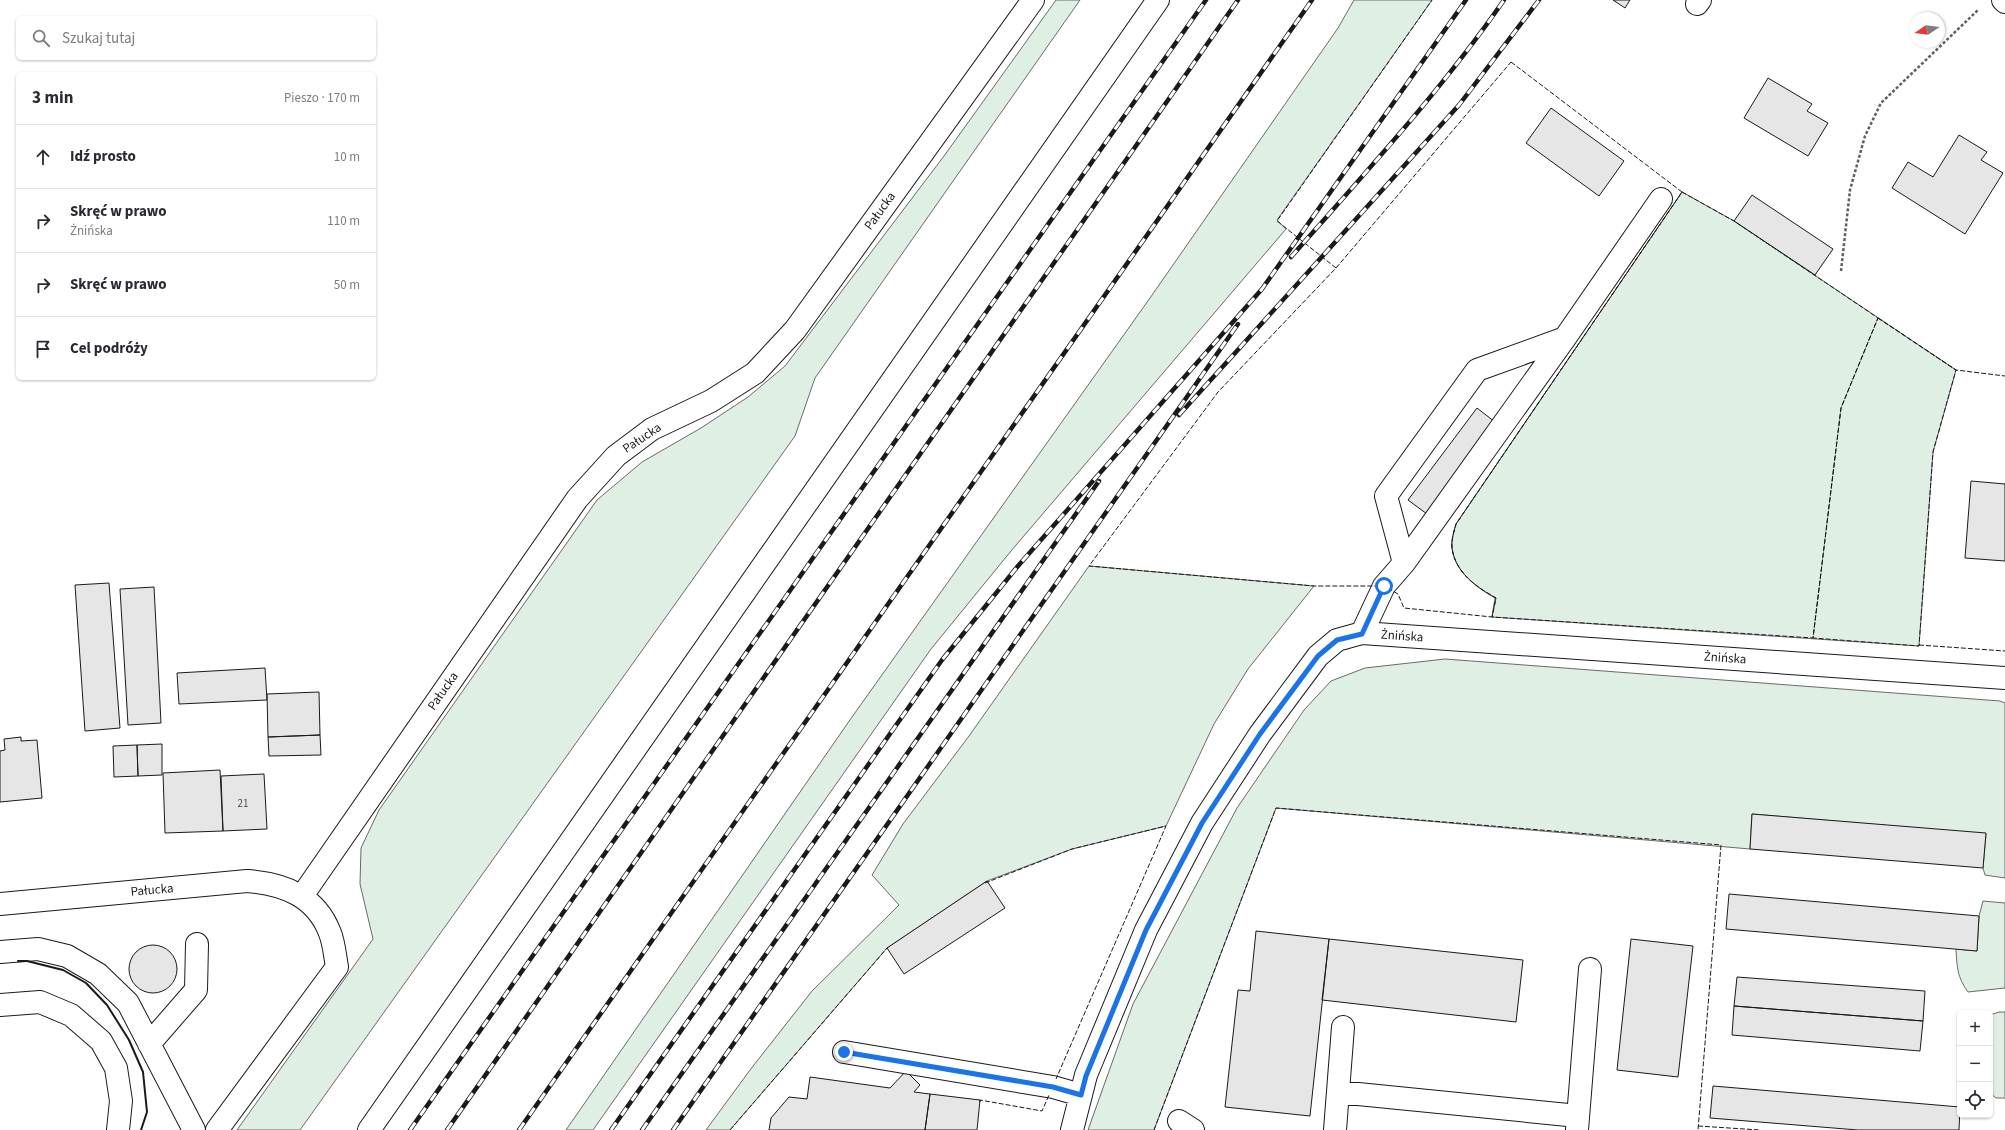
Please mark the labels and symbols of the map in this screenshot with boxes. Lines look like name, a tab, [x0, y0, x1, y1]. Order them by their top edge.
north arrow	[1909, 12, 1945, 48]
street label: Pałucka	[860, 188, 900, 234]
street label: Pałucka	[619, 418, 665, 458]
route start	[1375, 577, 1393, 595]
street label: Żnińska	[1380, 626, 1424, 646]
street label: Żnińska	[1703, 648, 1747, 668]
street label: Pałucka	[423, 668, 463, 714]
house number: 21	[238, 796, 248, 811]
street label: Pałucka	[130, 879, 174, 901]
route end	[835, 1043, 853, 1061]

